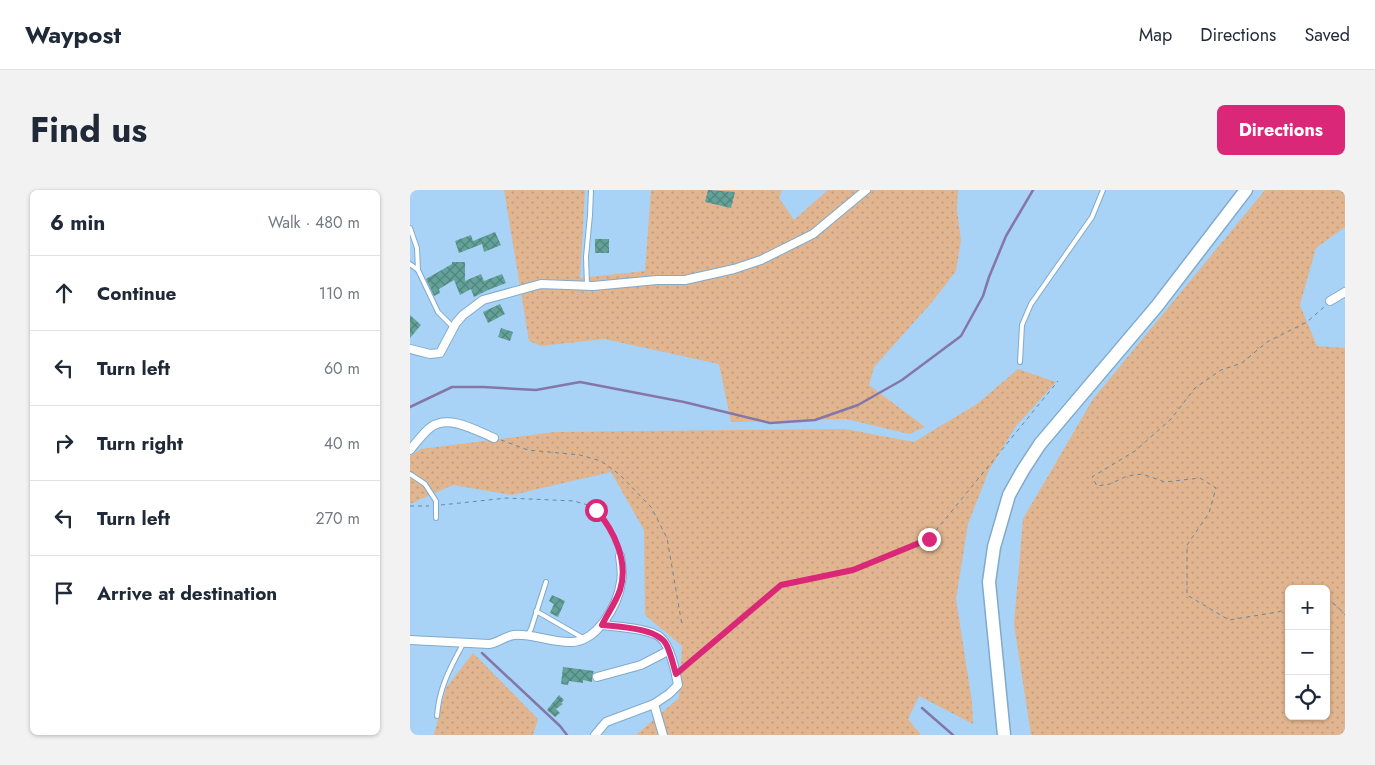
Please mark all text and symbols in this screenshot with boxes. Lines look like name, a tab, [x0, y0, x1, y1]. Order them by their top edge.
text: Waypost	[25, 17, 121, 52]
text: Map	[1139, 22, 1172, 48]
text: Directions	[1200, 22, 1276, 48]
text: Saved	[1304, 22, 1350, 48]
text: Find us	[30, 105, 147, 155]
button: Directions	[1217, 105, 1345, 155]
text: 6 min	[50, 208, 105, 238]
text: Walk · 480 m	[268, 211, 360, 234]
icon: ahead	[50, 279, 78, 307]
text: Continue	[97, 280, 176, 307]
text: 110 m	[319, 282, 360, 305]
icon: left	[50, 354, 78, 382]
text: Turn left	[97, 355, 170, 382]
text: 60 m	[324, 357, 360, 380]
icon: right	[50, 429, 78, 457]
text: Turn right	[97, 430, 183, 457]
text: 40 m	[324, 432, 360, 455]
route start	[585, 499, 608, 522]
icon: left	[50, 504, 78, 532]
text: Turn left	[97, 505, 170, 532]
text: 270 m	[316, 507, 360, 530]
route end	[918, 528, 941, 551]
icon: arrive	[50, 579, 78, 607]
text: Arrive at destination	[97, 580, 277, 607]
map controls	[1285, 585, 1330, 720]
button: +	[1285, 585, 1330, 630]
button: −	[1285, 630, 1330, 675]
button: locate	[1285, 675, 1330, 720]

